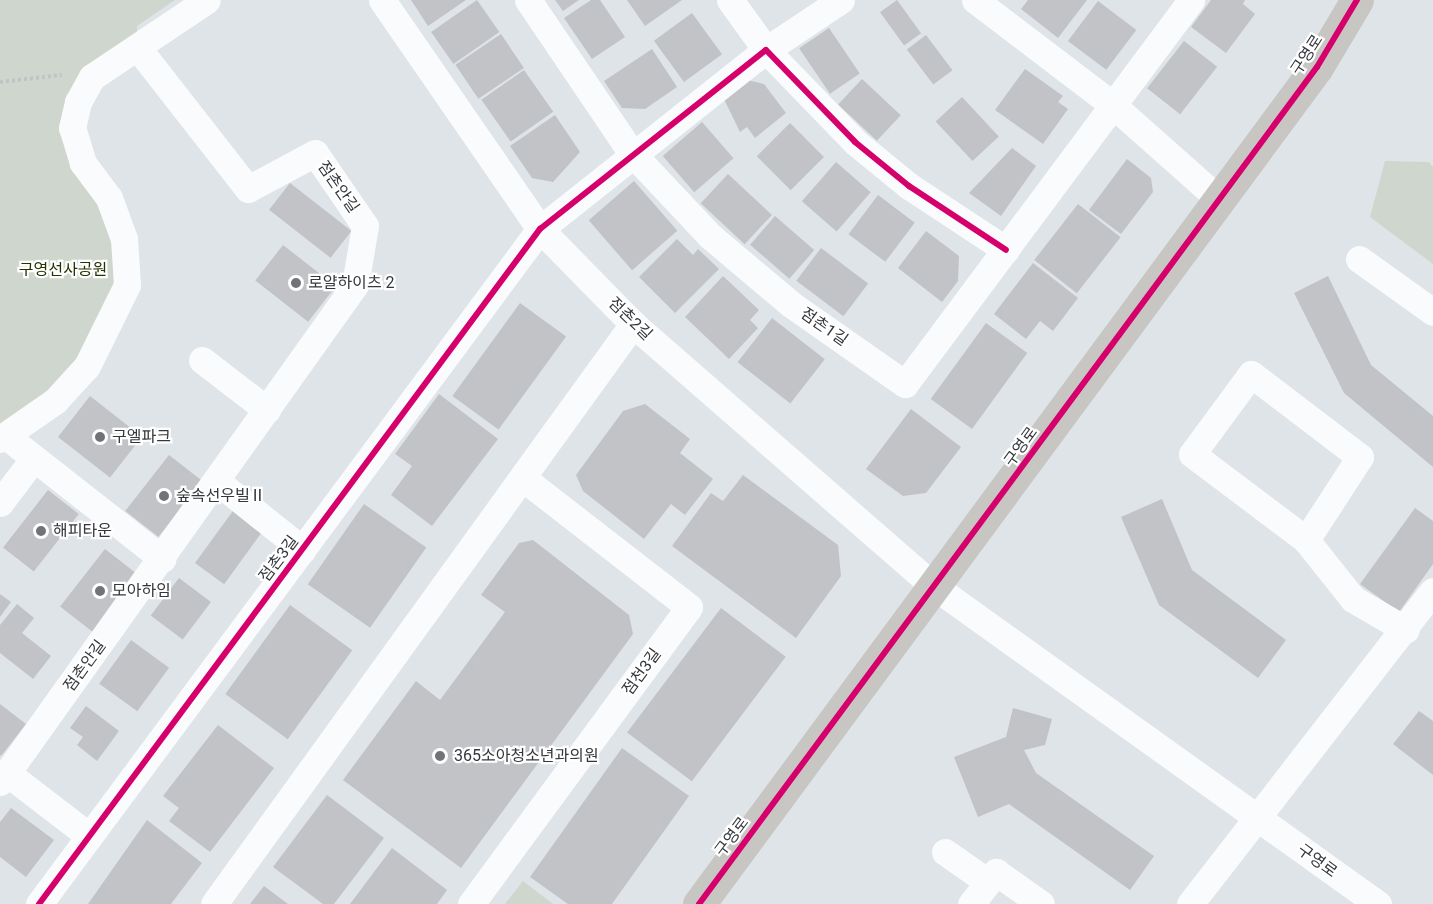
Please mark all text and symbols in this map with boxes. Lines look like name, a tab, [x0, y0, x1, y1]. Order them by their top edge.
street label: 구영로	[1287, 31, 1327, 79]
street label: 점촌안길	[313, 157, 363, 217]
park label: 구영선사공원	[19, 260, 107, 280]
place label: 로얄하이츠 2	[308, 273, 395, 293]
marker: 로얄하이츠 2	[289, 276, 303, 290]
street label: 점촌2길	[604, 294, 656, 344]
street label: 점촌1길	[797, 304, 851, 350]
street label: 구영로	[1000, 423, 1042, 471]
place label: 구엘파크	[112, 427, 171, 447]
marker: 구엘파크	[93, 430, 107, 444]
place label: 숲속선우빌Ⅱ	[176, 486, 266, 506]
marker: 숲속선우빌Ⅱ	[157, 489, 171, 503]
place label: 해피타운	[53, 521, 112, 541]
marker: 해피타운	[34, 524, 48, 538]
street label: 점촌3길	[255, 532, 303, 586]
place label: 모아하임	[112, 581, 171, 601]
marker: 모아하임	[93, 584, 107, 598]
street label: 점촌안길	[60, 637, 110, 695]
street label: 점천3길	[619, 645, 665, 699]
place label: 365소아청소년과의원	[454, 746, 599, 766]
marker: 365소아청소년과의원	[431, 747, 449, 765]
street label: 구영로	[711, 814, 753, 860]
street label: 구영로	[1293, 840, 1341, 882]

